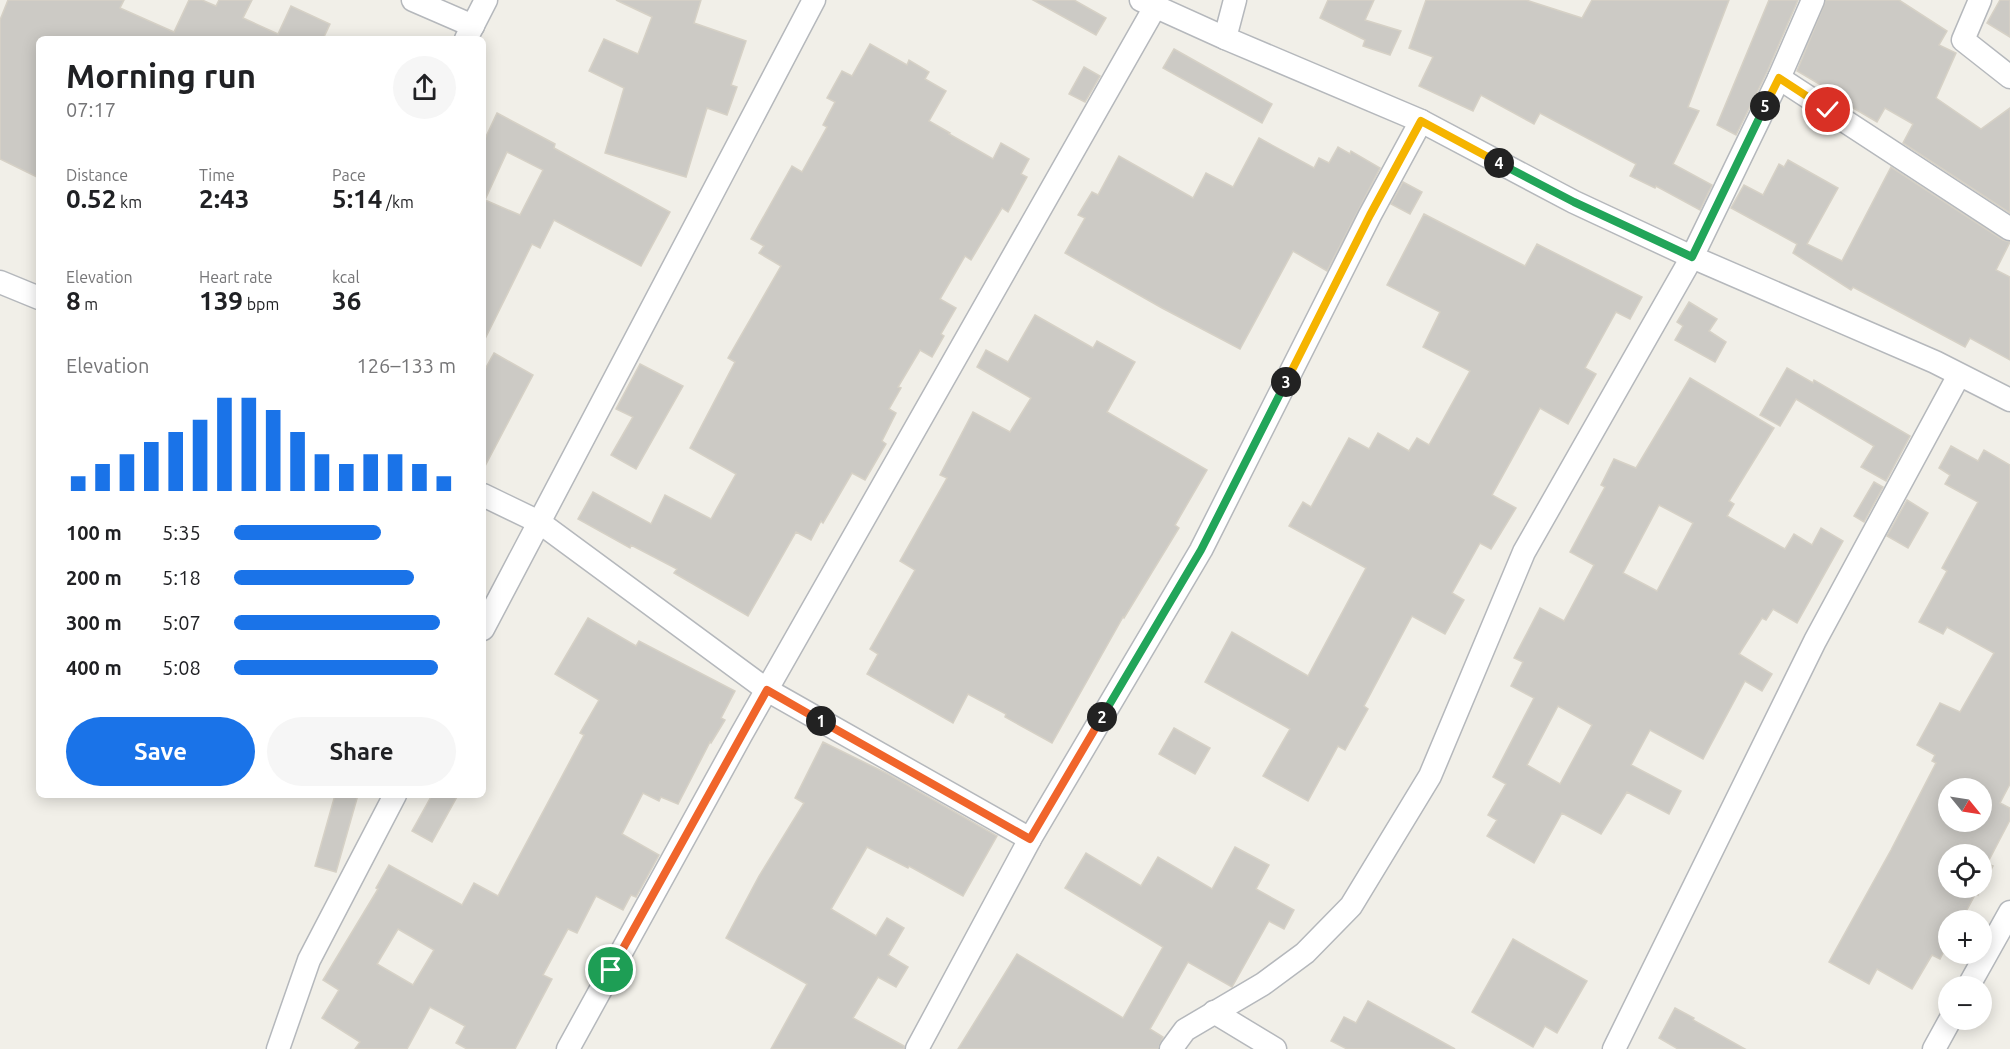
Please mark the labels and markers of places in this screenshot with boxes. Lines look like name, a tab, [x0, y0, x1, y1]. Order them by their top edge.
pin	[1802, 84, 1853, 135]
pin: 5	[1750, 91, 1780, 121]
pin: 4	[1484, 148, 1514, 178]
pin: 3	[1271, 367, 1301, 397]
pin: 2	[1087, 702, 1117, 732]
pin: 1	[806, 706, 836, 736]
pin	[585, 944, 636, 995]

